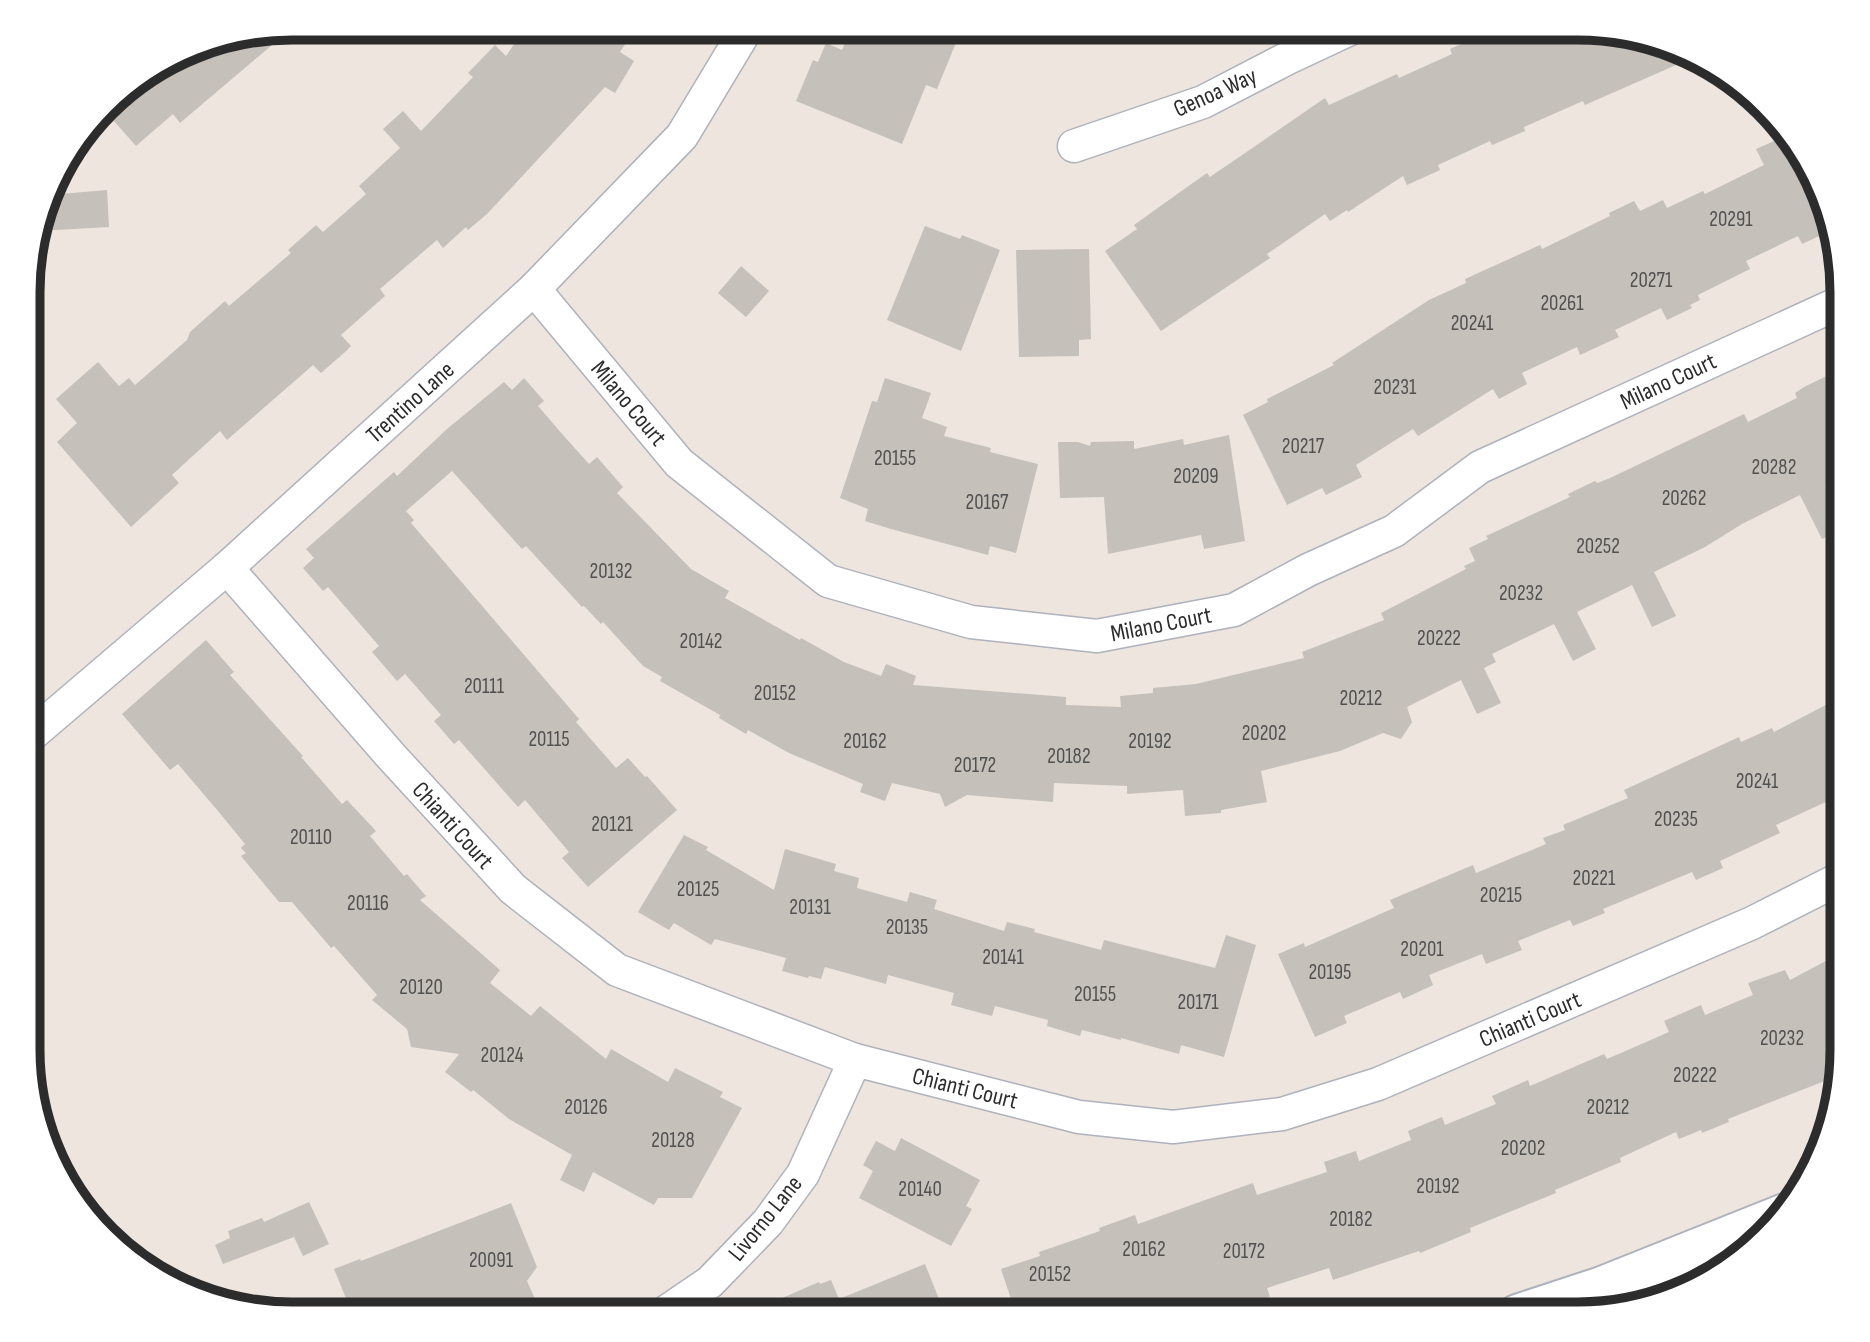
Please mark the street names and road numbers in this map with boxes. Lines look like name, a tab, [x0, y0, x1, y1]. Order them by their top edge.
street label: Genoa Way	[1169, 61, 1261, 124]
street label: Milano Court	[1616, 347, 1721, 416]
street label: Trentino Lane	[360, 355, 460, 449]
street label: Milano Court	[585, 355, 673, 452]
street label: Milano Court	[1108, 600, 1214, 648]
street label: Chianti Court	[406, 776, 499, 875]
street label: Chianti Court	[1475, 985, 1585, 1054]
street label: Chianti Court	[909, 1061, 1021, 1116]
street label: Livorno Lane	[722, 1170, 809, 1267]

